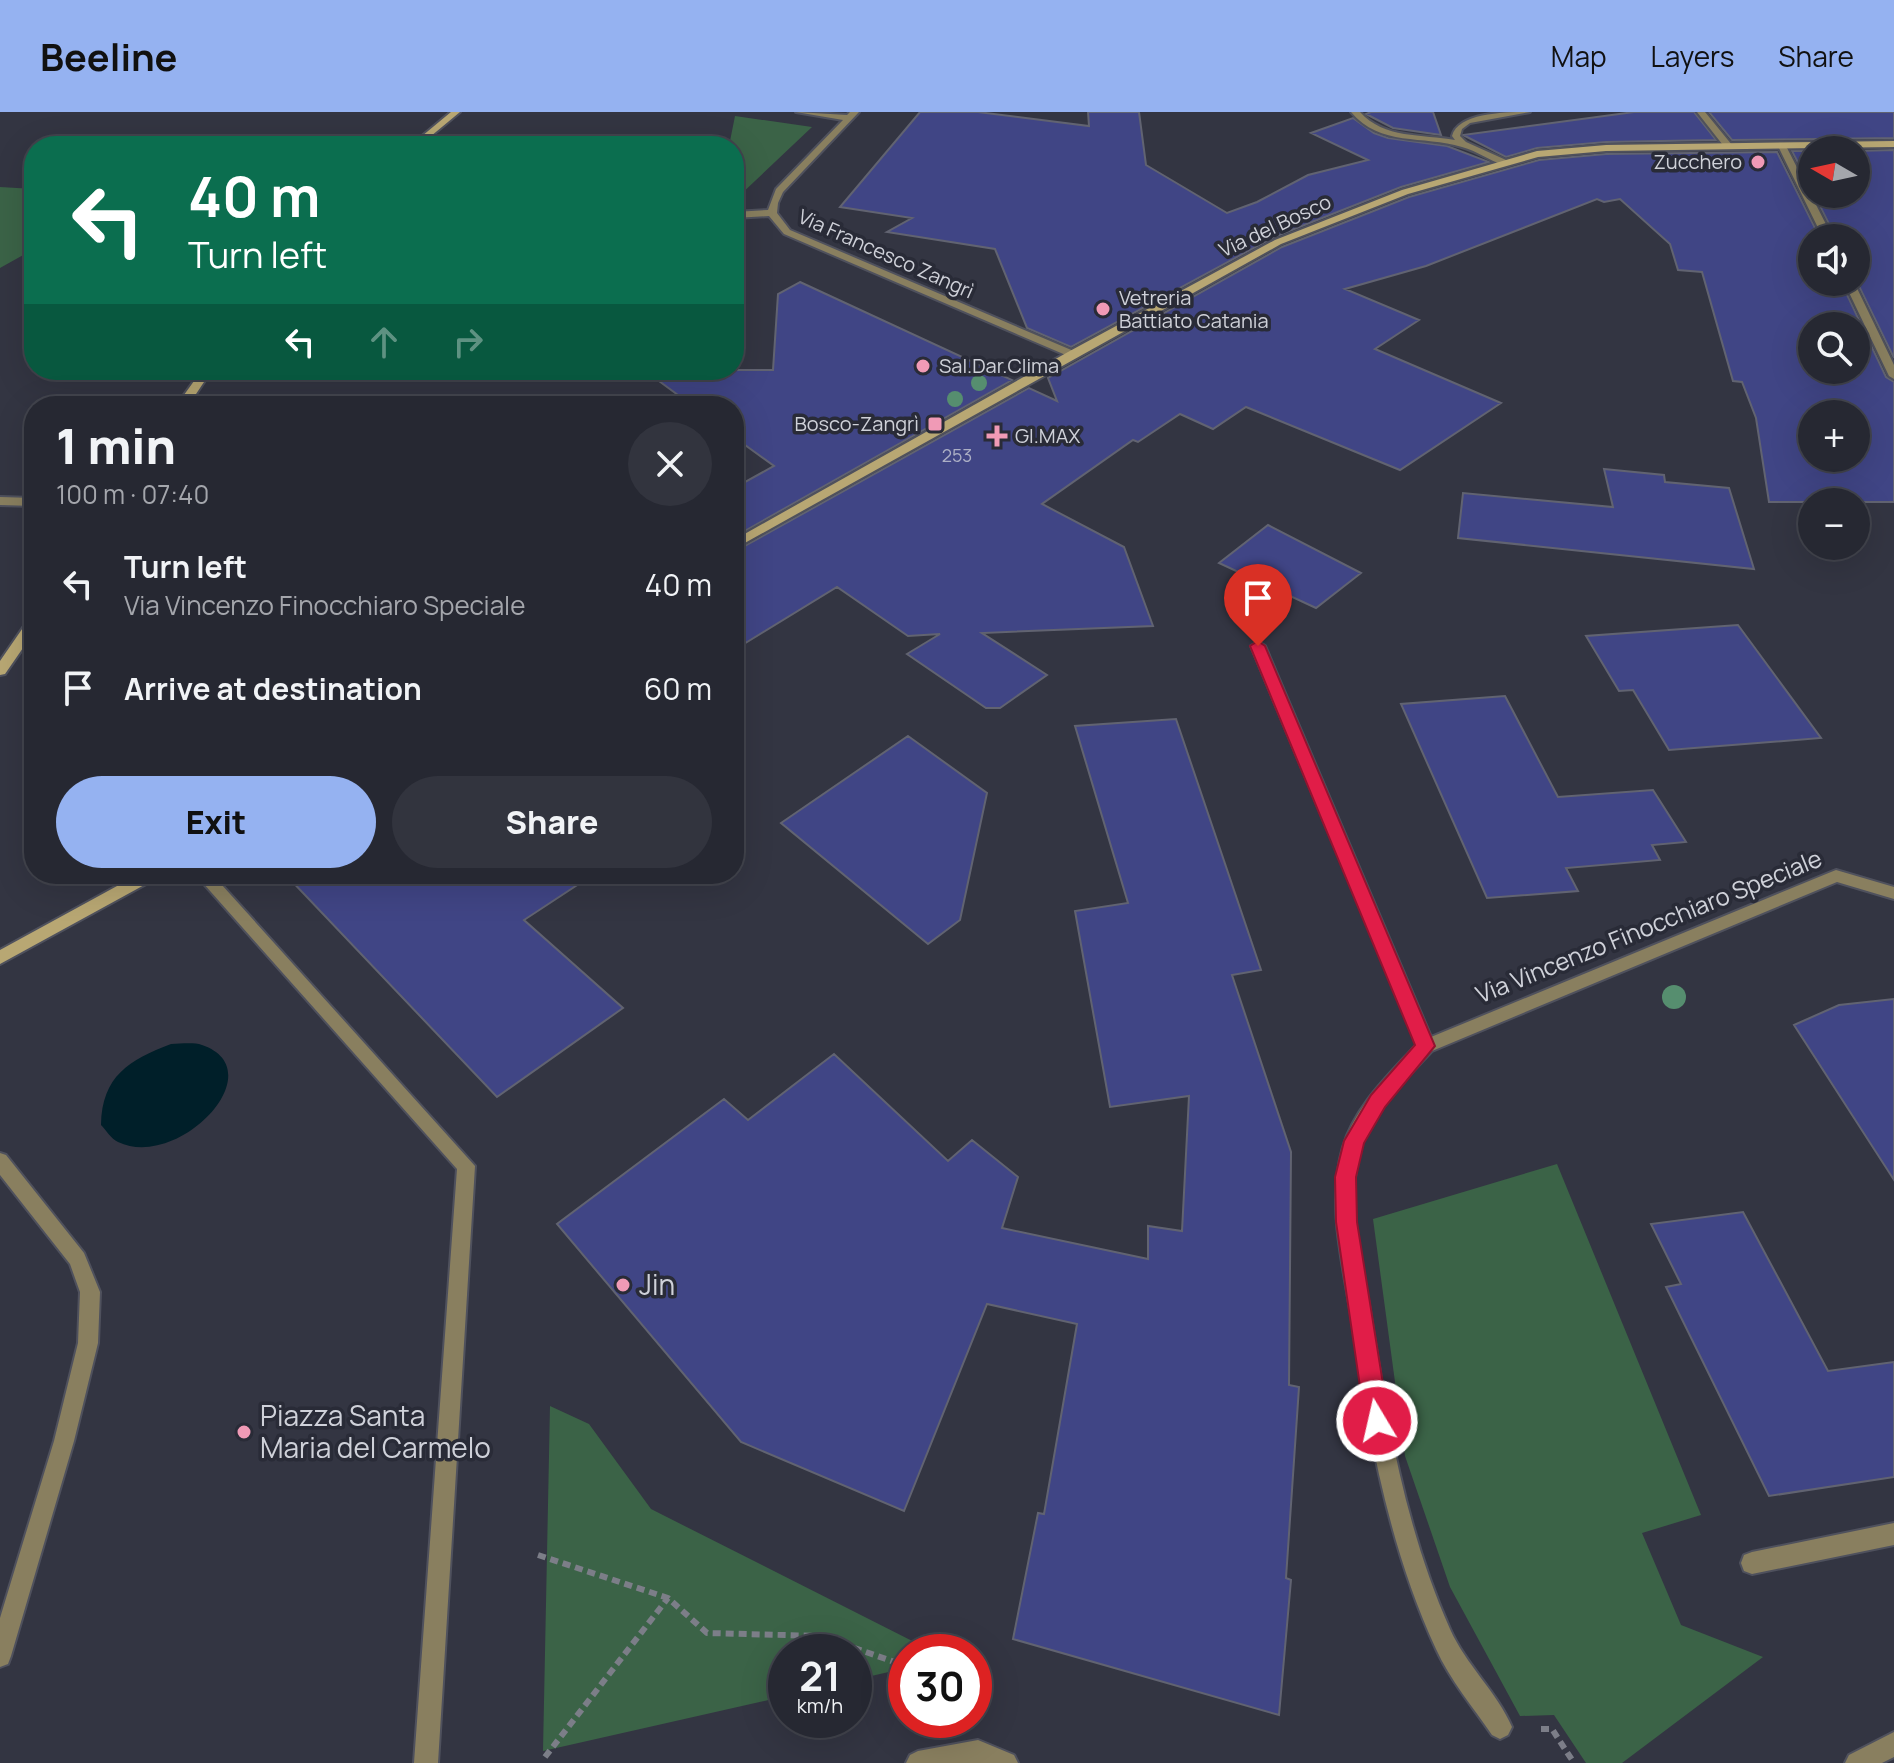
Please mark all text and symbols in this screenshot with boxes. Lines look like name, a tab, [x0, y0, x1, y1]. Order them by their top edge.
text: Beeline	[40, 30, 177, 82]
text: Map	[1551, 37, 1607, 75]
text: Layers	[1651, 37, 1734, 75]
text: Share	[1778, 37, 1854, 75]
north arrow	[1798, 136, 1870, 208]
map controls	[1798, 136, 1870, 560]
place label: Zucchero	[1654, 148, 1742, 175]
marker: Zucchero	[1749, 153, 1767, 171]
text: 40 m	[188, 157, 320, 234]
icon: left	[56, 168, 160, 272]
street label: Via del Bosco	[1214, 188, 1335, 263]
street label: Via Francesco Zangrì	[794, 203, 978, 304]
button: sound	[1798, 224, 1870, 296]
text: Turn left	[188, 230, 327, 279]
place label: Vetreria Battiato Catania	[1119, 284, 1269, 334]
marker: Vetreria Battiato Catania	[1094, 300, 1112, 318]
button: search	[1798, 312, 1870, 384]
icon: left	[278, 320, 322, 364]
icon: ahead	[362, 320, 406, 364]
icon: right	[446, 320, 490, 364]
place label: Sal.Dar.Clima	[939, 352, 1059, 379]
marker: Sal.Dar.Clima	[914, 357, 932, 375]
button: +	[1798, 400, 1870, 472]
place label: Bosco-Zangrì	[795, 410, 919, 437]
text: 1 min	[56, 413, 176, 478]
marker: Bosco-Zangrì	[926, 415, 944, 433]
button: close	[628, 422, 712, 506]
place label: GI.MAX	[1015, 422, 1080, 449]
marker: GI.MAX	[986, 425, 1008, 447]
house number: 253	[942, 443, 972, 467]
text: 100 m · 07:40	[56, 476, 209, 512]
button: −	[1798, 488, 1870, 560]
text: Turn left	[124, 546, 247, 587]
icon: left	[56, 562, 100, 606]
text: 40 m	[645, 564, 712, 605]
pin	[1224, 564, 1292, 646]
icon: arrive	[1236, 576, 1280, 620]
text: Via Vincenzo Finocchiaro Speciale	[124, 587, 525, 623]
icon: arrive	[56, 666, 100, 710]
text: Arrive at destination	[124, 668, 422, 709]
text: 60 m	[644, 668, 712, 709]
button: Exit	[56, 776, 376, 868]
button: Share	[392, 776, 712, 868]
street label: Via Vincenzo Finocchiaro Speciale	[1470, 841, 1826, 1010]
place label: Jin	[639, 1265, 675, 1303]
marker: Jin	[614, 1276, 632, 1294]
position arrow	[1335, 1379, 1419, 1463]
place label: Piazza Santa Maria del Carmelo	[260, 1396, 491, 1466]
marker: Piazza Santa Maria del Carmelo	[235, 1423, 253, 1441]
speed limit sign: 30	[888, 1634, 992, 1738]
text: 21	[799, 1648, 841, 1703]
text: km/h	[797, 1692, 843, 1719]

